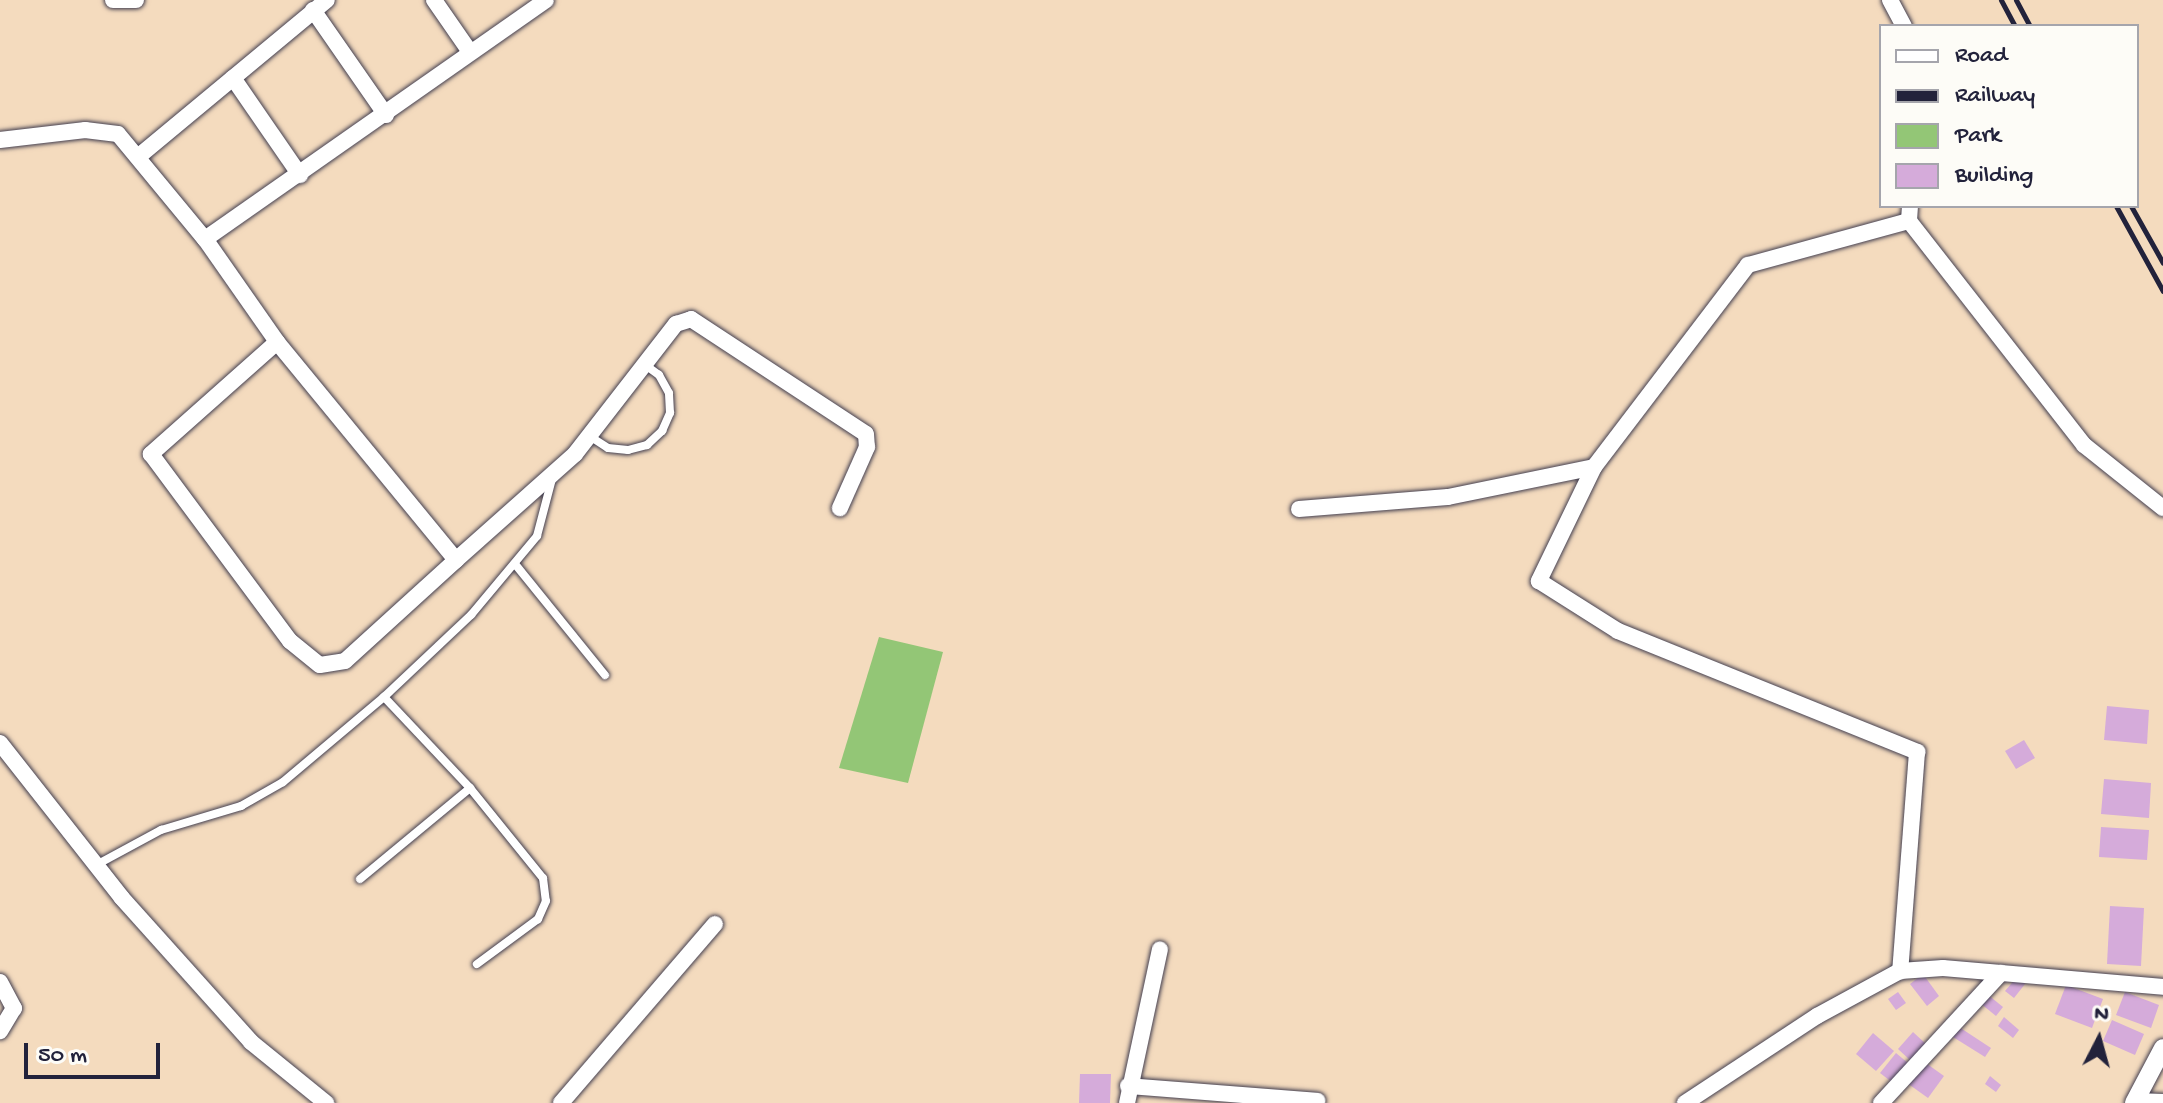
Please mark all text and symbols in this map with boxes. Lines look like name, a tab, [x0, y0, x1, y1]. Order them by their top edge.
legend	[1879, 24, 2139, 208]
text: Road	[1955, 42, 2007, 71]
text: Railway	[1955, 82, 2035, 111]
text: Park	[1955, 122, 2001, 151]
text: Building	[1955, 162, 2033, 191]
north arrow	[2059, 999, 2139, 1079]
text: N	[2093, 1001, 2110, 1029]
scale bar	[28, 1027, 164, 1077]
text: 50 m	[38, 1042, 87, 1071]

